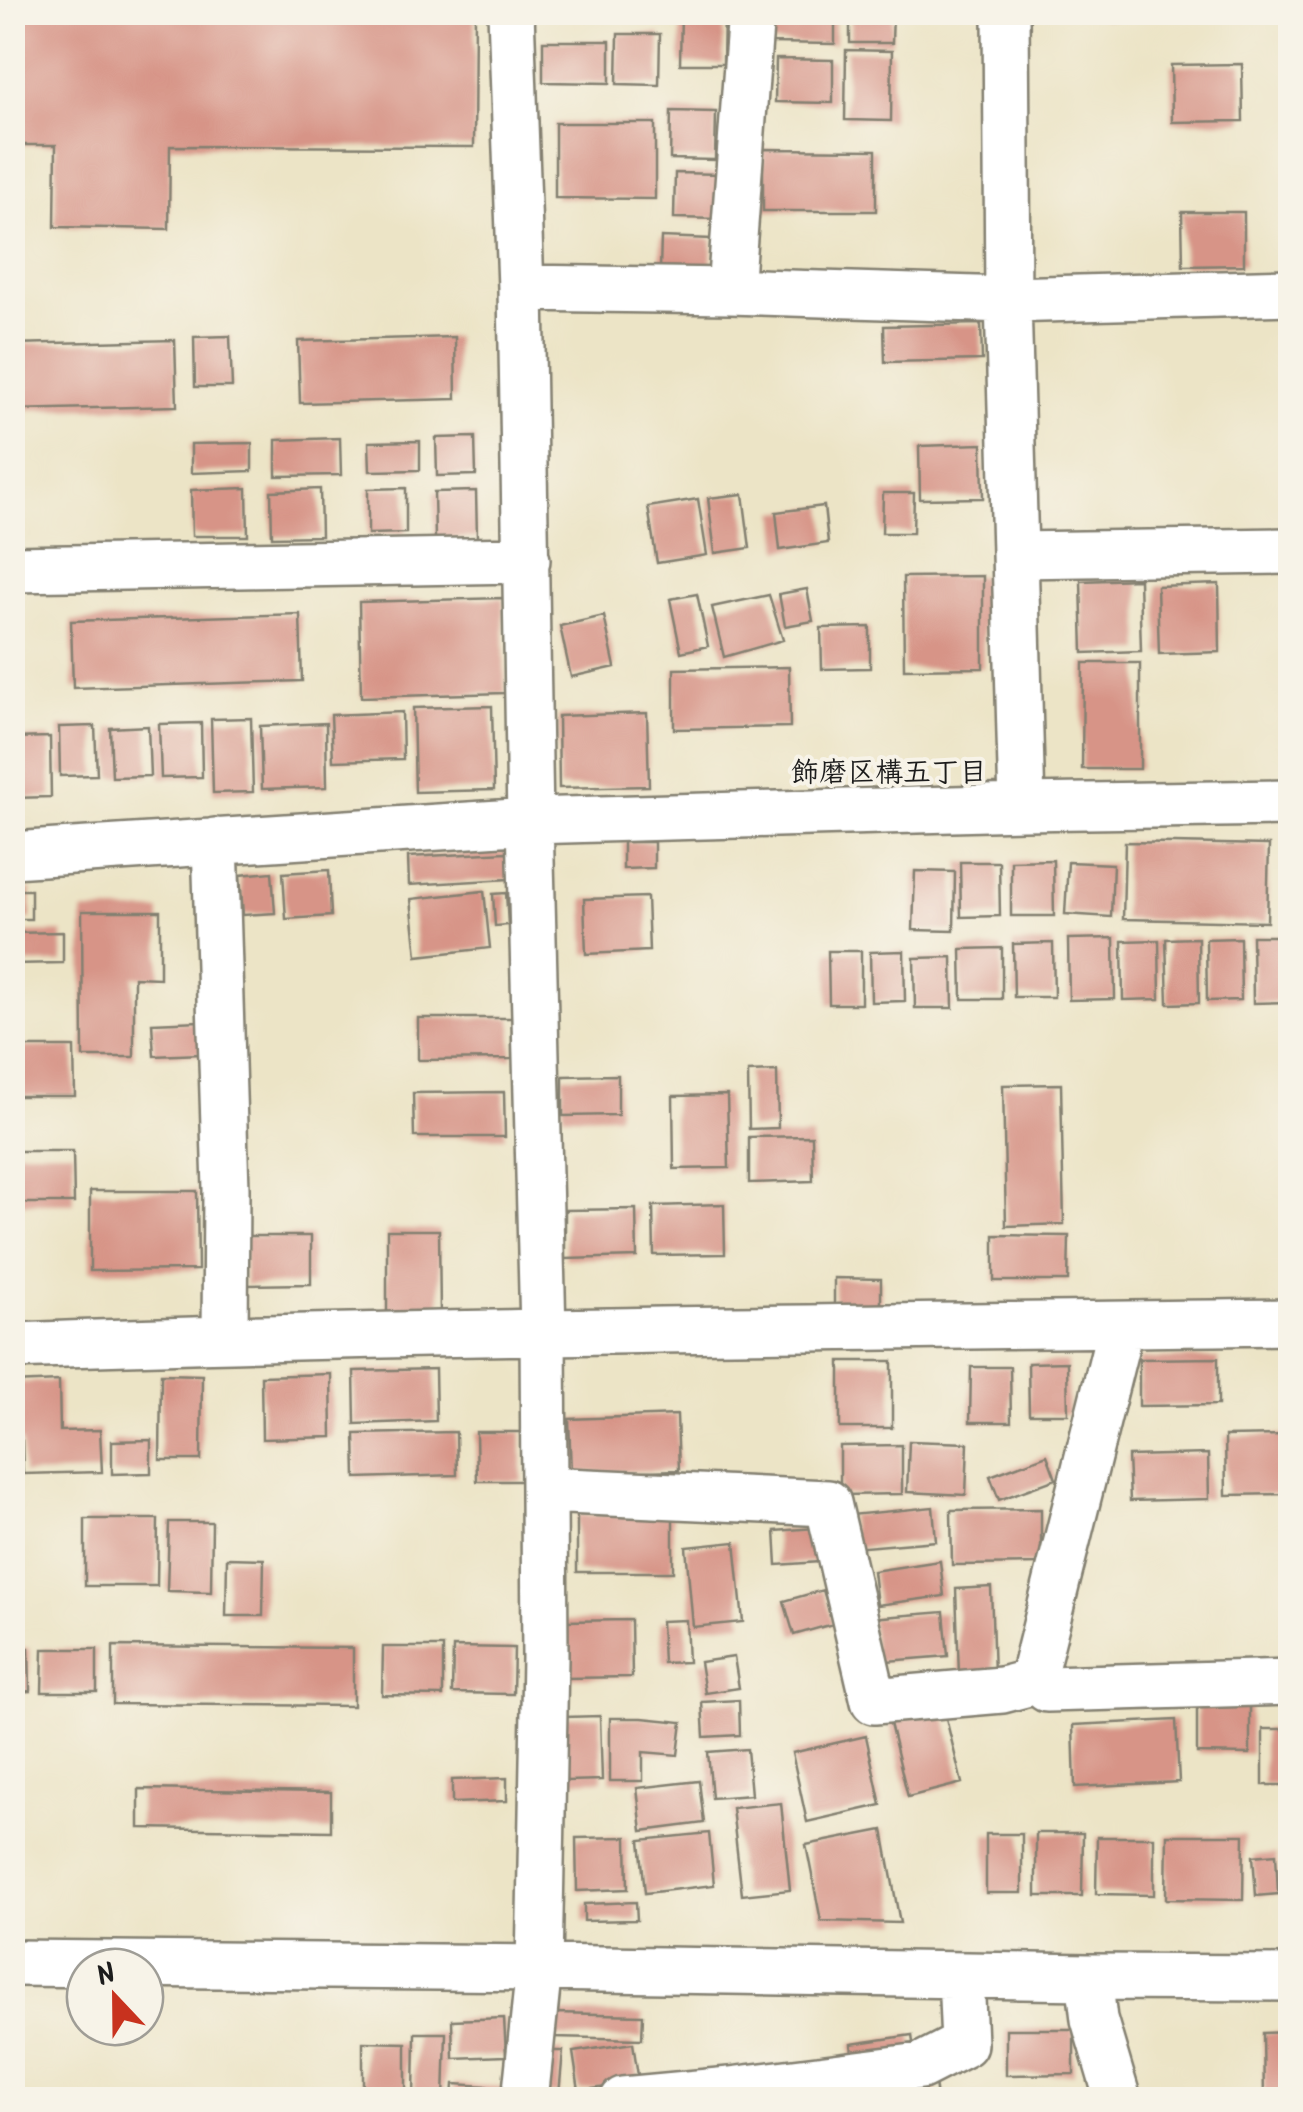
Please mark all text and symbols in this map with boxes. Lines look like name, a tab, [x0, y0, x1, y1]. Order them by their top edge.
district label: 飾磨区構五丁目	[791, 751, 987, 796]
north arrow	[65, 1947, 165, 2047]
text: N	[90, 1952, 123, 2000]

